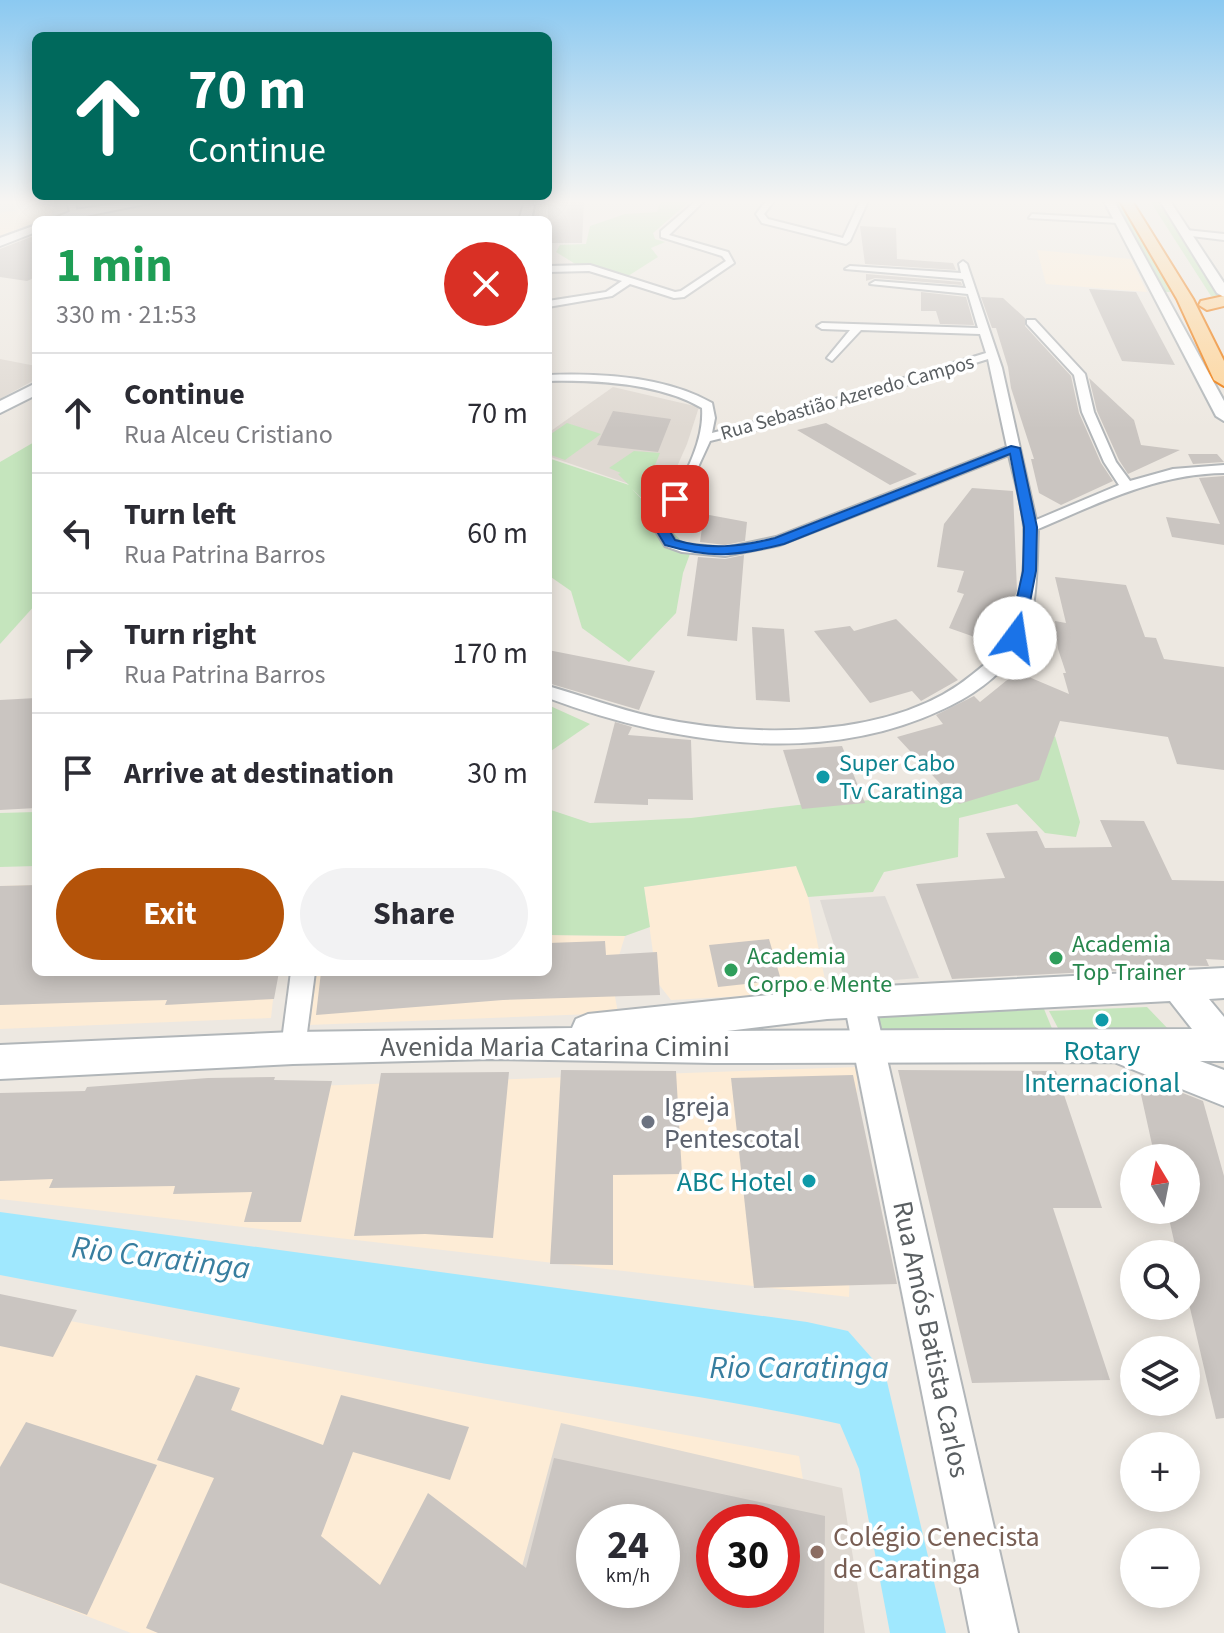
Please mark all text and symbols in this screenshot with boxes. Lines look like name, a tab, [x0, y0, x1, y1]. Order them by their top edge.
text: 70 m	[188, 51, 306, 130]
icon: ahead	[56, 64, 160, 168]
text: Continue	[188, 125, 326, 176]
text: 1 min	[56, 232, 173, 300]
button: close	[444, 242, 528, 326]
text: 330 m · 21:53	[56, 296, 197, 333]
street label: Rua Sebastião Azeredo Campos	[717, 348, 977, 448]
text: Continue	[124, 373, 245, 416]
icon: ahead	[56, 391, 100, 435]
text: 70 m	[467, 392, 528, 435]
text: Rua Alceu Cristiano	[124, 416, 333, 453]
pin	[641, 465, 709, 533]
icon: arrive	[653, 477, 697, 521]
text: Turn left	[124, 493, 236, 536]
icon: left	[56, 511, 100, 555]
text: 60 m	[467, 512, 528, 555]
text: Rua Patrina Barros	[124, 536, 325, 573]
position arrow	[973, 596, 1057, 680]
text: Turn right	[124, 613, 256, 656]
icon: right	[56, 631, 100, 675]
text: 170 m	[452, 632, 528, 675]
text: Rua Patrina Barros	[124, 656, 325, 693]
place label: Super Cabo Tv Caratinga	[839, 746, 963, 809]
icon: arrive	[56, 751, 100, 795]
text: Arrive at destination	[124, 752, 394, 795]
text: 30 m	[467, 752, 528, 795]
marker: Super Cabo Tv Caratinga	[814, 768, 832, 786]
button: Exit	[56, 868, 284, 960]
button: Share	[300, 868, 528, 960]
place label: Academia Top Trainer	[1072, 927, 1186, 990]
place label: Academia Corpo e Mente	[747, 939, 892, 1002]
marker: Academia Top Trainer	[1047, 949, 1065, 967]
marker: Academia Corpo e Mente	[722, 961, 740, 979]
marker: Rotary Internacional	[1093, 1011, 1111, 1029]
street label: Avenida Maria Catarina Cimini	[380, 1027, 730, 1067]
place label: Rotary Internacional	[1024, 1031, 1180, 1103]
place label: Igreja Pentescotal	[664, 1087, 800, 1159]
marker: Igreja Pentescotal	[639, 1113, 657, 1131]
north arrow	[1120, 1144, 1200, 1224]
map controls	[1120, 1144, 1200, 1608]
place label: ABC Hotel	[677, 1162, 793, 1202]
marker: ABC Hotel	[800, 1172, 818, 1190]
street label: Rua Amós Batista Carlos	[882, 1197, 980, 1481]
water label: Rio Caratinga	[69, 1224, 253, 1292]
button: search	[1120, 1240, 1200, 1320]
button: layers	[1120, 1336, 1200, 1416]
water label: Rio Caratinga	[709, 1345, 889, 1391]
button: +	[1120, 1432, 1200, 1512]
speed limit sign: 30	[696, 1504, 800, 1608]
text: 24	[607, 1517, 649, 1574]
place label: Colégio Cenecista de Caratinga	[833, 1517, 1040, 1589]
button: −	[1120, 1528, 1200, 1608]
marker: Colégio Cenecista de Caratinga	[808, 1543, 826, 1561]
text: km/h	[606, 1562, 650, 1590]

